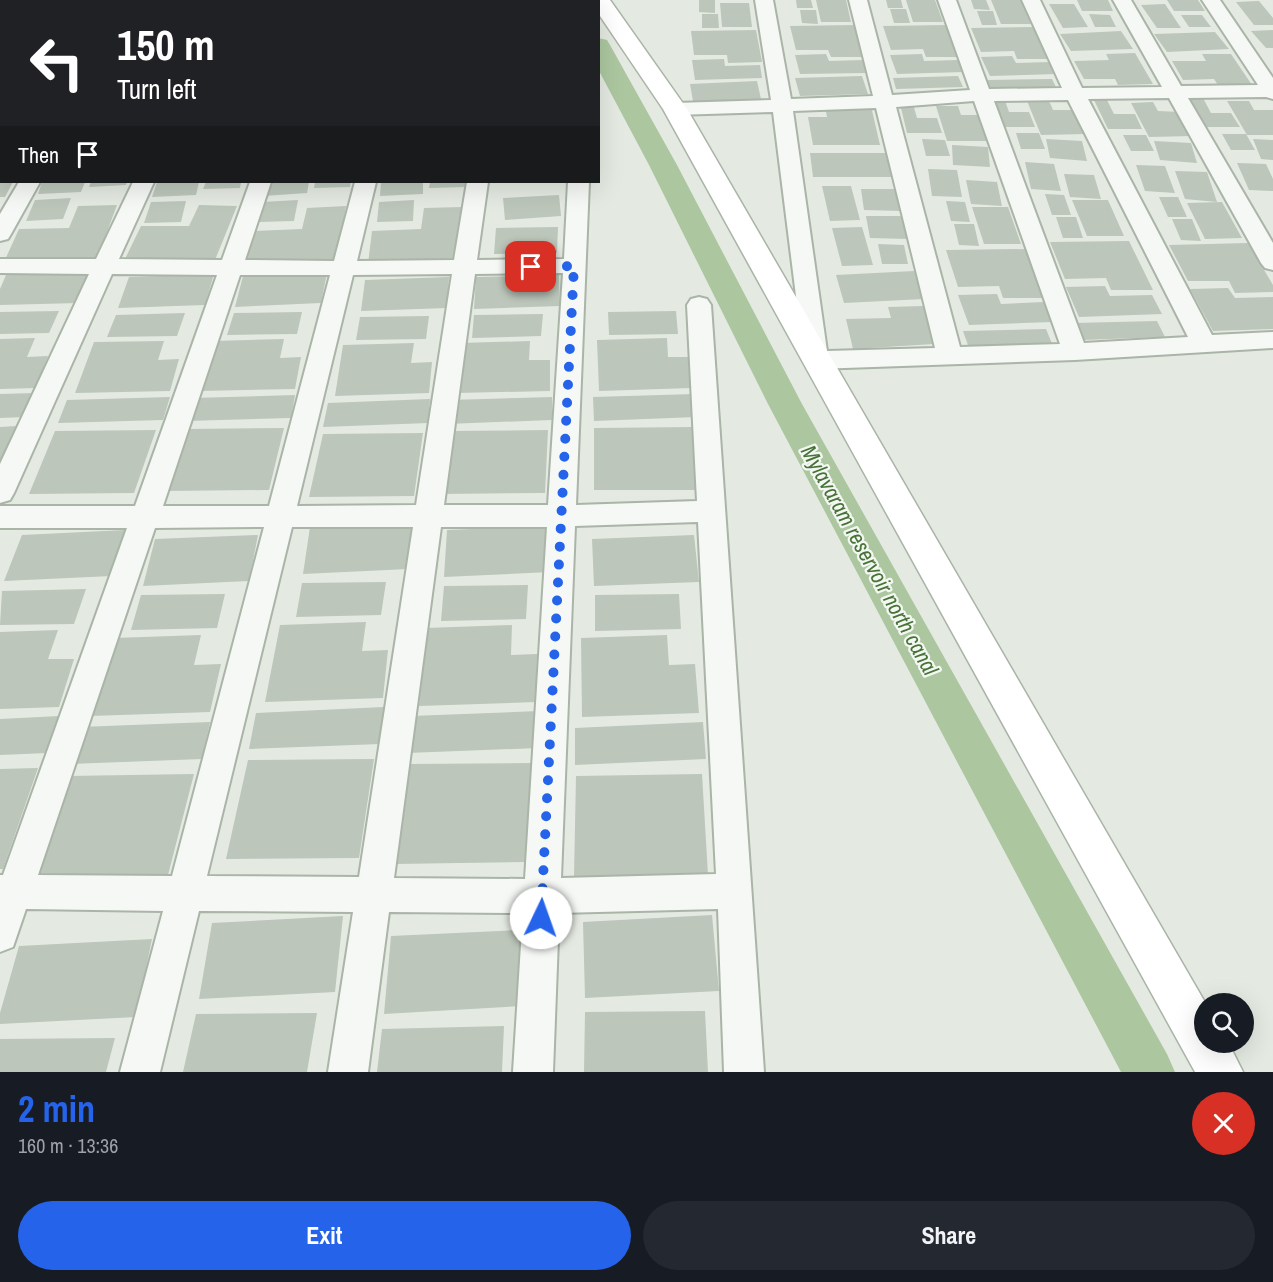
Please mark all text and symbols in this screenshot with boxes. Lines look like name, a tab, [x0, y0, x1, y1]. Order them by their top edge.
text: 150 m	[117, 17, 215, 73]
icon: left	[18, 24, 96, 102]
text: Turn left	[117, 71, 196, 107]
icon: arrive	[71, 138, 104, 171]
text: Then	[18, 140, 59, 170]
pin	[505, 241, 556, 292]
icon: arrive	[514, 250, 547, 283]
water label: Mylavaram reservoir north canal	[794, 440, 946, 681]
position arrow	[509, 886, 573, 950]
map controls	[1194, 993, 1254, 1053]
button: search	[1194, 993, 1254, 1053]
text: 2 min	[18, 1085, 95, 1133]
button: close	[1192, 1092, 1255, 1155]
text: 160 m · 13:36	[18, 1132, 118, 1159]
button: Exit	[18, 1201, 631, 1270]
button: Share	[643, 1201, 1255, 1270]

